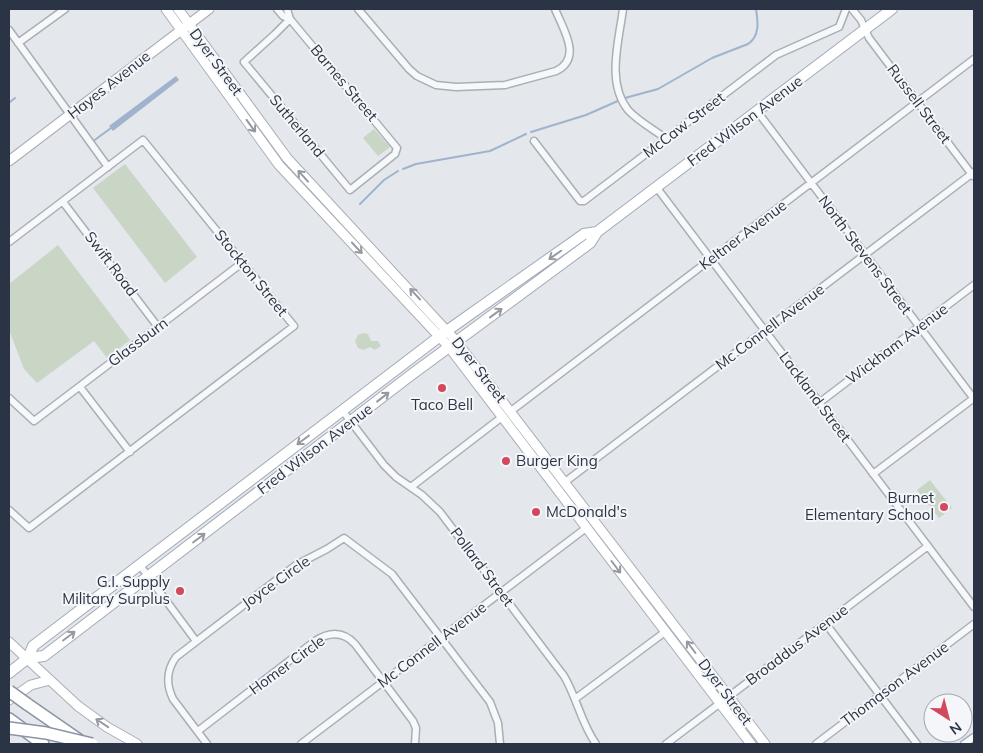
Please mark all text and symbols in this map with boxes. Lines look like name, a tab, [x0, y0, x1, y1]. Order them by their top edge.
street label: Dyer Street	[186, 25, 247, 99]
street label: Barnes Street	[307, 40, 382, 125]
street label: Hayes Avenue	[63, 46, 154, 123]
street label: Russell Street	[883, 60, 955, 147]
street label: Fred Wilson Avenue	[683, 71, 806, 170]
street label: McCaw Street	[639, 88, 728, 162]
street label: Sutherland	[266, 90, 329, 161]
one-way arrow	[245, 118, 256, 132]
one-way arrow	[297, 170, 309, 183]
street label: North Stevens Street	[815, 192, 916, 318]
street label: Keltner Avenue	[695, 195, 790, 274]
street label: Stockton Street	[211, 226, 292, 320]
street label: Swift Road	[81, 227, 142, 300]
one-way arrow	[351, 242, 363, 254]
one-way arrow	[548, 250, 562, 260]
street label: Mc Connell Avenue	[711, 279, 828, 374]
one-way arrow	[409, 288, 421, 301]
street label: Wickham Avenue	[842, 299, 951, 388]
one-way arrow	[489, 308, 503, 318]
street label: Glassburn	[104, 313, 171, 370]
street label: Dyer Street	[448, 333, 511, 406]
street label: Lackland Street	[775, 348, 856, 446]
marker: Taco Bell	[436, 382, 448, 394]
one-way arrow	[377, 391, 390, 402]
place label: Taco Bell	[411, 395, 473, 414]
street label: Fred Wilson Avenue	[253, 399, 376, 498]
one-way arrow	[297, 434, 310, 445]
place label: Burger King	[516, 451, 598, 470]
marker: Burger King	[500, 455, 512, 467]
place label: Burnet Elementary School	[805, 488, 934, 524]
marker: Burnet Elementary School	[938, 501, 950, 513]
place label: McDonald's	[546, 502, 627, 521]
marker: McDonald's	[530, 506, 542, 518]
street label: Pollard Street	[447, 523, 518, 610]
one-way arrow	[192, 533, 206, 543]
street label: Joyce Circle	[238, 551, 313, 612]
one-way arrow	[611, 560, 621, 574]
place label: G.I. Supply Military Surplus	[62, 572, 170, 608]
marker: G.I. Supply Military Surplus	[174, 585, 186, 597]
street label: Mc Connell Avenue	[373, 597, 490, 692]
street label: Broaddus Avenue	[742, 600, 852, 689]
one-way arrow	[62, 631, 76, 641]
street label: Homer Circle	[245, 631, 328, 698]
street label: Thomason Avenue	[837, 637, 952, 730]
one-way arrow	[686, 640, 696, 654]
street label: Dyer Street	[694, 655, 756, 729]
north arrow	[923, 693, 973, 743]
one-way arrow	[95, 718, 109, 728]
text: N	[946, 718, 965, 739]

